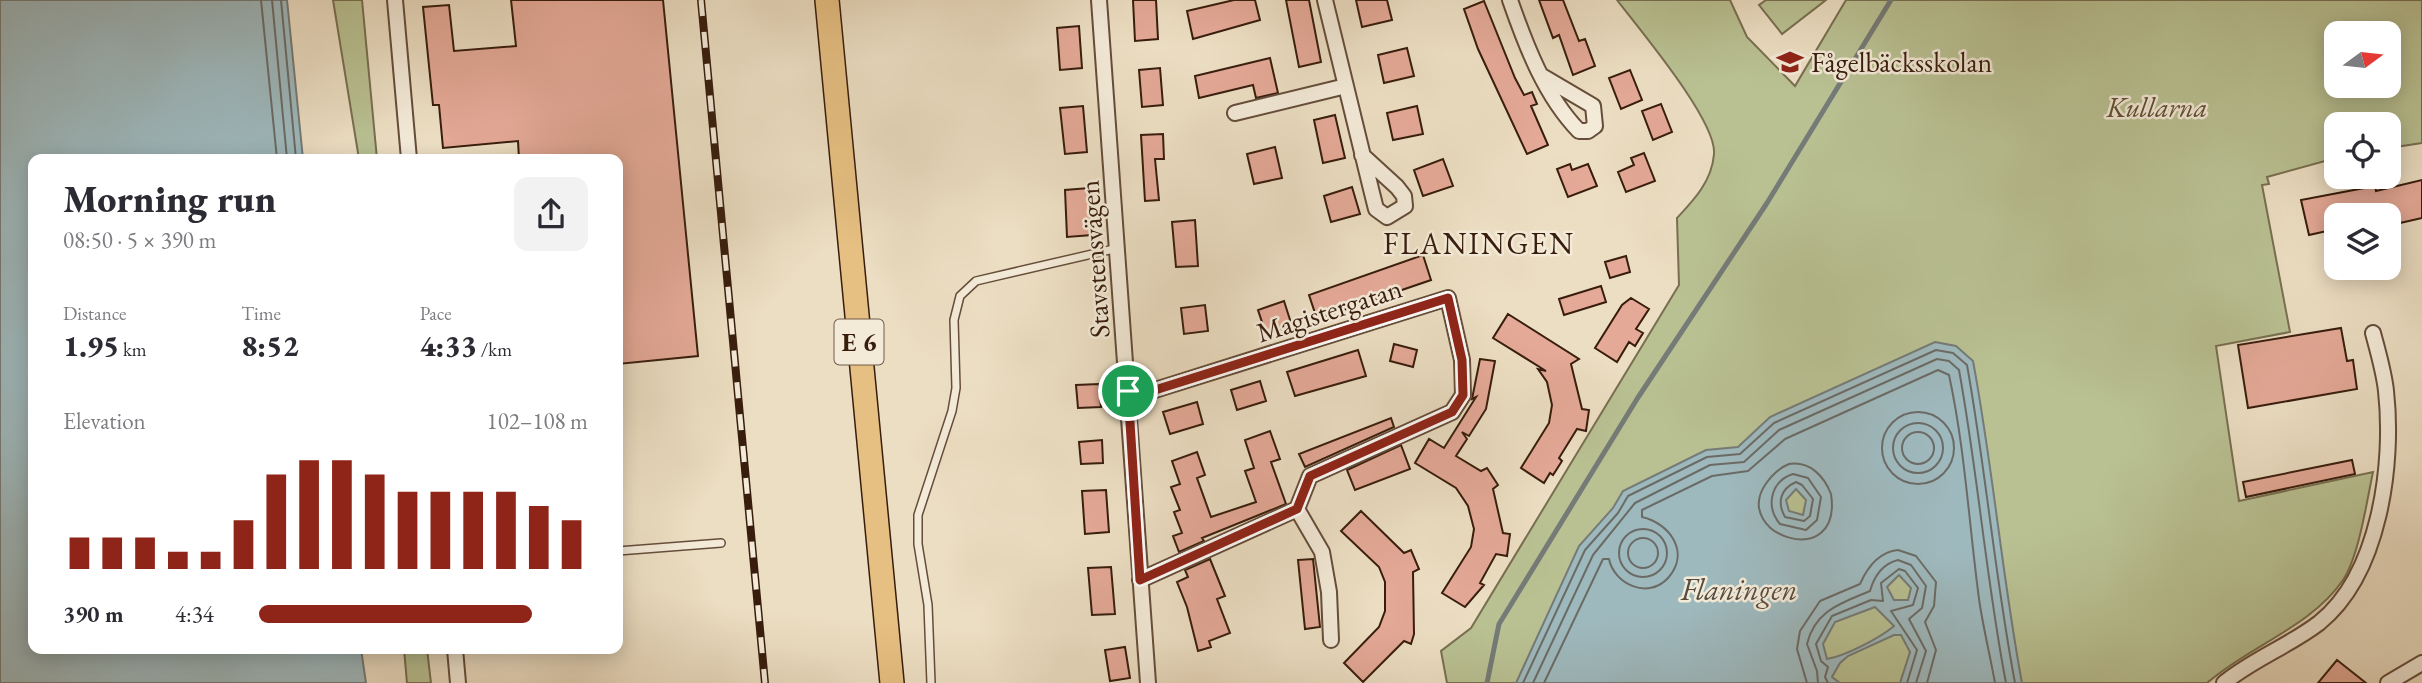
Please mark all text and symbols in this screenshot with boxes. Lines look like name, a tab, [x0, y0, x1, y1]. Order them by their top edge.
north arrow	[2324, 21, 2401, 98]
map controls	[2324, 21, 2401, 280]
place label: Fågelbäcksskolan	[1811, 44, 1993, 80]
school or university icon: Fågelbäcksskolan	[1775, 47, 1805, 77]
park label: Kullarna	[2105, 89, 2208, 125]
button: locate	[2324, 112, 2401, 189]
text: Morning run	[63, 174, 276, 223]
button: share	[514, 177, 588, 251]
street label: Stavstensvägen	[1071, 179, 1117, 339]
button: layers	[2324, 203, 2401, 280]
district label: FLANINGEN	[1383, 224, 1575, 263]
text: 08:50 · 5 × 390 m	[63, 225, 216, 255]
street label: Magistergatan	[1252, 269, 1407, 350]
text: Distance	[63, 301, 126, 326]
text: Time	[241, 301, 281, 326]
text: Pace	[420, 301, 452, 326]
road number: E 6	[834, 320, 884, 364]
text: 1.95	[63, 326, 119, 365]
text: 8:52	[241, 326, 299, 365]
text: 4:33	[420, 326, 477, 365]
text: km	[119, 337, 147, 362]
text: /km	[477, 337, 512, 362]
pin	[1098, 361, 1158, 421]
icon: arrive	[1109, 372, 1147, 410]
text: Elevation	[63, 406, 146, 436]
text: 102–108 m	[487, 406, 588, 436]
water label: Flaningen	[1680, 570, 1797, 609]
text: 390 m	[63, 599, 124, 629]
text: 4:34	[175, 599, 214, 629]

